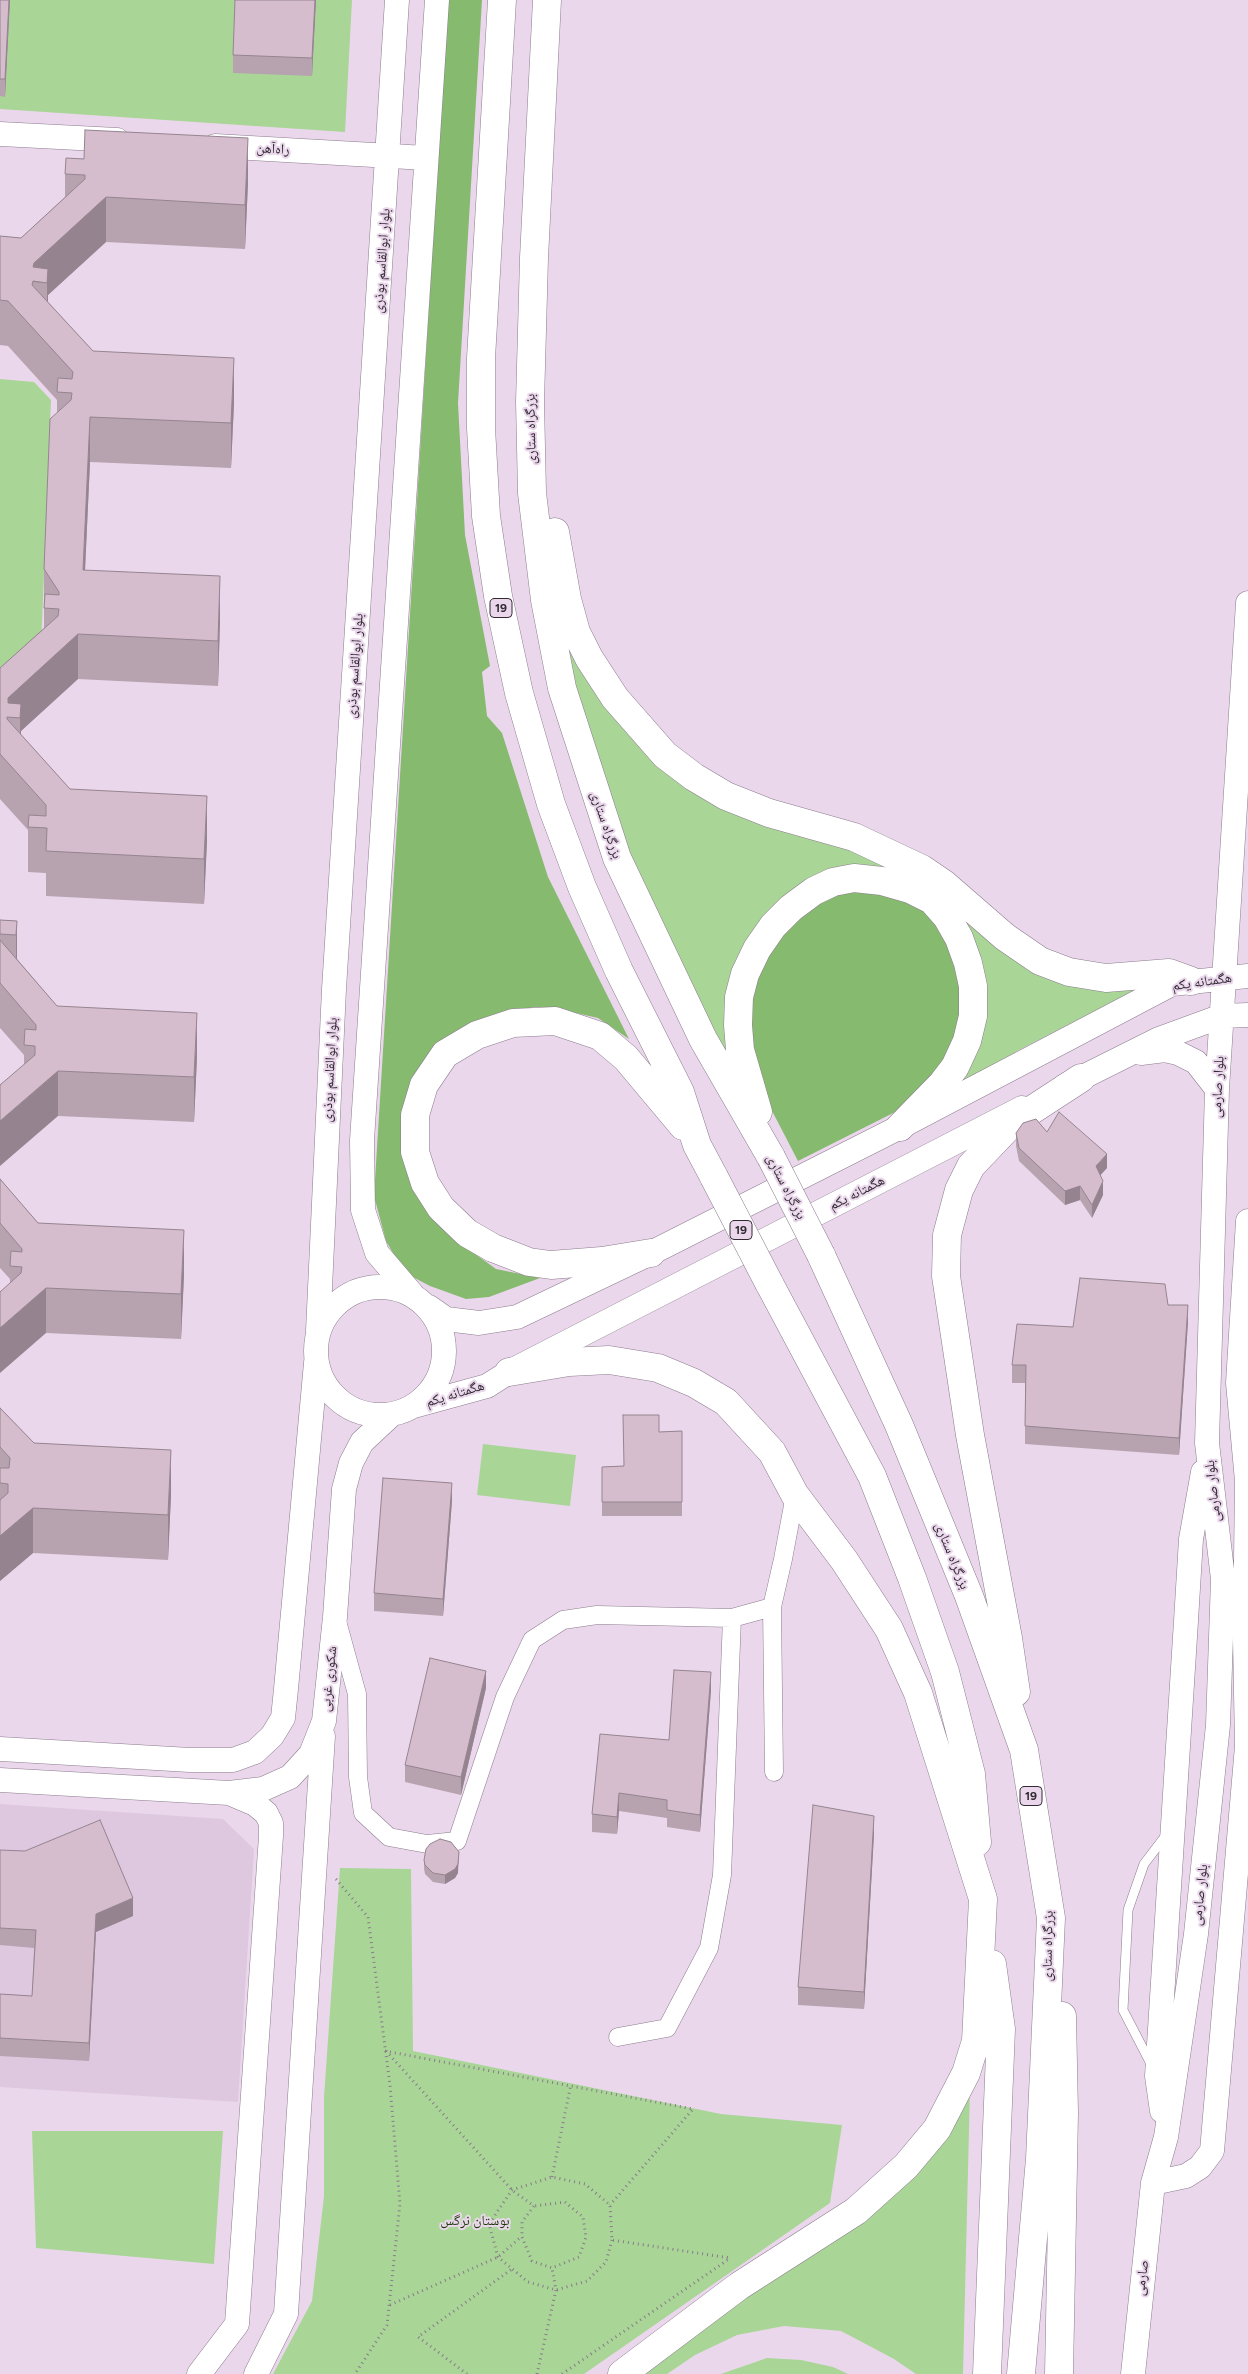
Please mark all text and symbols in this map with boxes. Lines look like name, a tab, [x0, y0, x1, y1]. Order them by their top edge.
street label: راه‌آهن	[256, 140, 290, 158]
street label: بلوار ابوالقاسم بوذری	[370, 208, 394, 314]
street label: بزرگراه ستاری	[522, 393, 540, 465]
road number: 19	[490, 598, 512, 618]
street label: بلوار ابوالقاسم بوذری	[343, 613, 367, 719]
street label: بزرگراه ستاری	[587, 789, 625, 861]
street label: هگمتانه یکم	[1171, 969, 1233, 995]
street label: بلوار ابوالقاسم بوذری	[319, 1017, 341, 1123]
street label: بلوار صارمی	[1208, 1056, 1228, 1118]
street label: بزرگراه ستاری	[762, 1152, 810, 1222]
street label: هگمتانه یکم	[826, 1172, 888, 1214]
road number: 19	[730, 1220, 752, 1240]
street label: هگمتانه یکم	[424, 1377, 486, 1411]
street label: بلوار صارمی	[1201, 1459, 1225, 1523]
street label: بزرگراه ستاری	[931, 1520, 973, 1592]
street label: شکوری غربی	[317, 1645, 341, 1713]
road number: 19	[1020, 1786, 1042, 1805]
street label: بلوار صارمی	[1188, 1863, 1212, 1927]
street label: بزرگراه ستاری	[1039, 1910, 1057, 1982]
park label: بوستان نرگس	[440, 2213, 510, 2229]
street label: صارمی	[1131, 2259, 1153, 2297]

